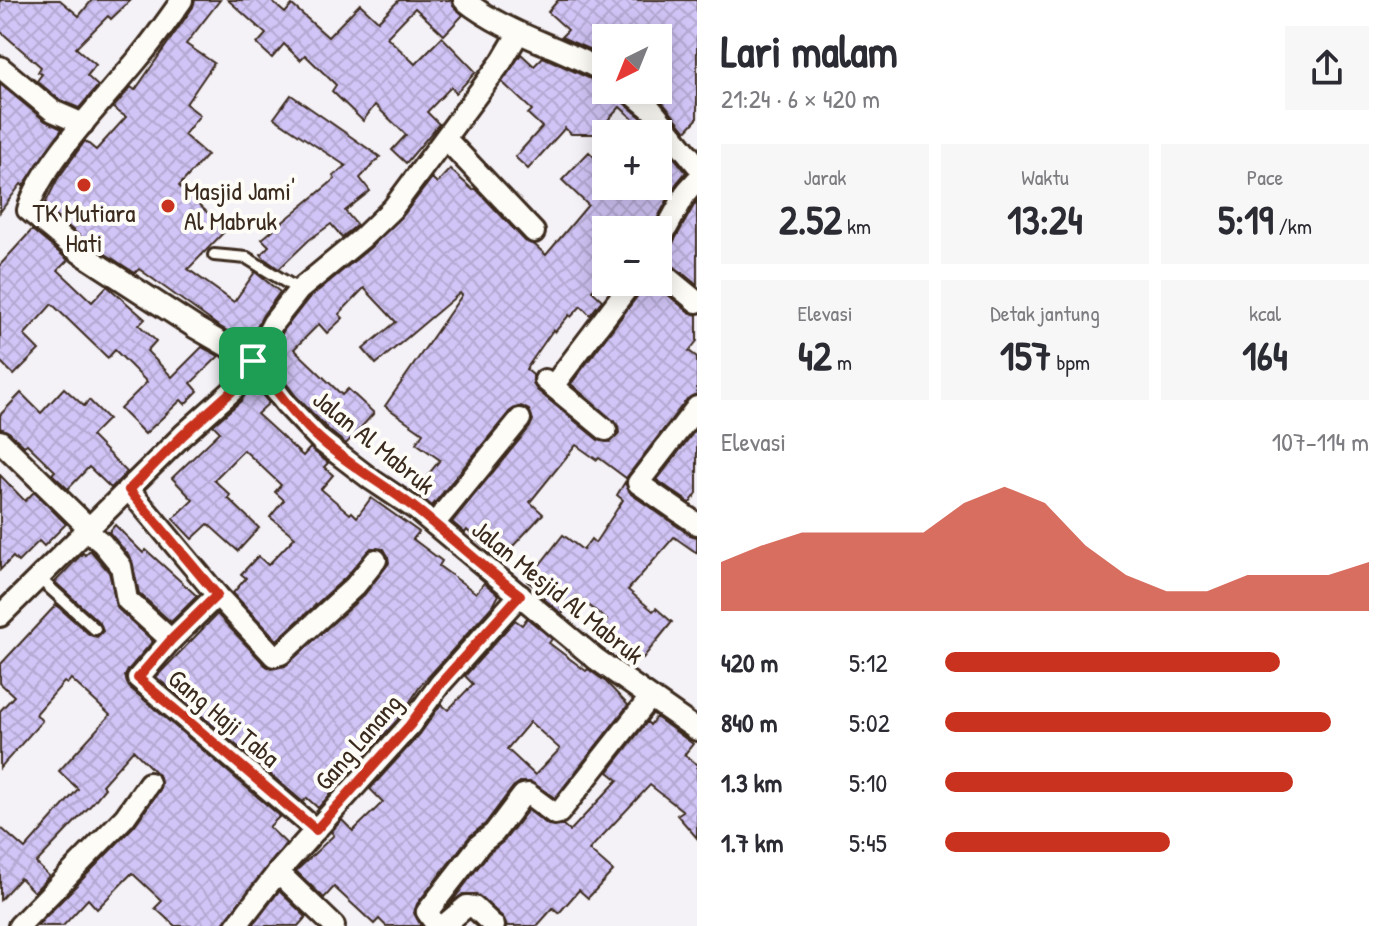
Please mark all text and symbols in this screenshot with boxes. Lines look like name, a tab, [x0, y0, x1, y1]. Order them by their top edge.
text: Lari malam	[721, 21, 898, 81]
north arrow	[592, 24, 672, 104]
map controls	[592, 24, 672, 296]
button: share	[1285, 26, 1369, 110]
text: 21:24 · 6 × 420 m	[721, 81, 880, 116]
button: +	[592, 120, 672, 200]
text: Jarak	[804, 162, 847, 192]
text: Waktu	[1021, 162, 1069, 192]
text: Pace	[1247, 162, 1283, 192]
place label: Masjid Jami' Al Mabruk	[184, 173, 295, 238]
marker: TK Mutiara Hati	[75, 176, 93, 194]
text: 2.52	[779, 192, 842, 246]
text: 13:24	[1007, 192, 1083, 246]
text: 5:19	[1218, 192, 1273, 246]
place label: TK Mutiara Hati	[33, 195, 135, 260]
marker: Masjid Jami' Al Mabruk	[159, 197, 177, 215]
text: km	[842, 211, 871, 241]
text: /km	[1273, 211, 1312, 241]
button: −	[592, 216, 672, 296]
text: Elevasi	[797, 298, 853, 328]
text: Detak jantung	[990, 298, 1100, 328]
text: kcal	[1249, 298, 1281, 328]
pin	[219, 327, 287, 395]
text: 42	[798, 328, 832, 382]
text: 157	[1000, 328, 1051, 382]
text: 164	[1242, 328, 1288, 382]
icon: arrive	[231, 339, 275, 383]
text: m	[832, 347, 852, 377]
text: bpm	[1051, 347, 1090, 377]
street label: Jalan Al Mabruk	[306, 382, 443, 502]
text: Elevasi	[721, 424, 786, 459]
text: 107–114 m	[1272, 424, 1369, 459]
street label: Jalan Mesjid Al Mabruk	[465, 511, 652, 672]
text: 420 m	[721, 645, 778, 680]
text: 5:12	[849, 645, 888, 680]
street label: Gang Haji Taba	[161, 661, 287, 775]
street label: Gang Lanang	[306, 686, 409, 797]
text: 840 m	[721, 705, 777, 740]
text: 5:02	[849, 705, 890, 740]
text: 1.3 km	[721, 765, 782, 800]
text: 5:10	[849, 765, 887, 800]
text: 1.7 km	[721, 825, 783, 860]
text: 5:45	[849, 825, 887, 860]

